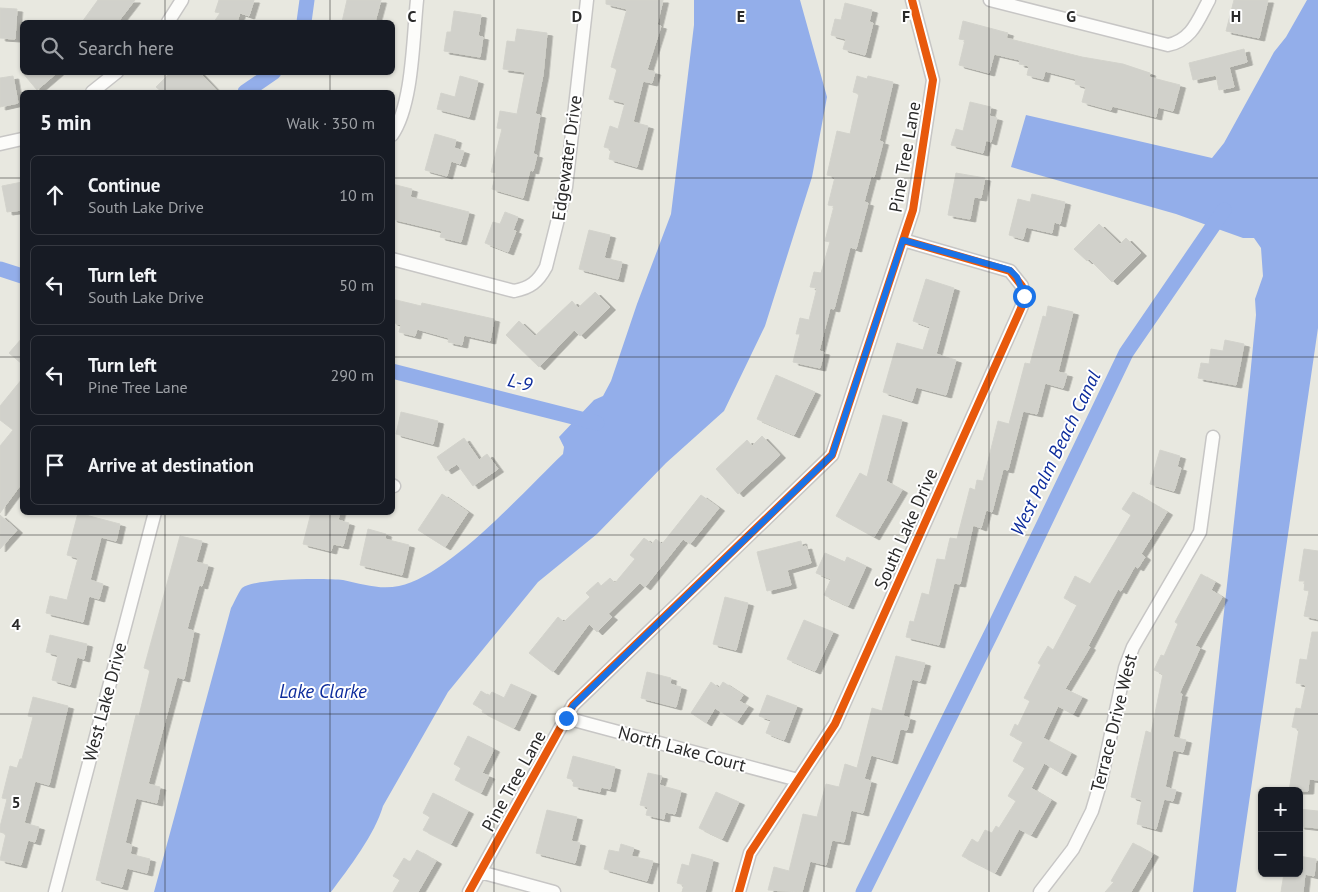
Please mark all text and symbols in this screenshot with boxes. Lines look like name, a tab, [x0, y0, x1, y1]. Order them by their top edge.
text: C	[408, 6, 417, 26]
text: D	[572, 6, 582, 26]
text: E	[737, 6, 745, 26]
text: F	[902, 6, 910, 26]
text: G	[1066, 6, 1076, 26]
text: H	[1231, 6, 1241, 26]
search box	[20, 20, 395, 75]
icon: search	[38, 34, 66, 62]
text: Search here	[78, 36, 174, 60]
street label: Edgewater Drive	[546, 94, 587, 222]
street label: Pine Tree Lane	[883, 100, 926, 214]
text: 5 min	[40, 109, 91, 136]
text: Walk · 350 m	[286, 113, 375, 133]
text: Continue	[88, 173, 160, 197]
icon: ahead	[41, 181, 69, 209]
text: 10 m	[339, 185, 374, 205]
text: South Lake Drive	[88, 197, 204, 217]
text: Turn left	[88, 263, 157, 287]
icon: left	[41, 271, 69, 299]
text: 50 m	[339, 275, 374, 295]
route start	[1013, 285, 1036, 308]
text: South Lake Drive	[88, 287, 204, 307]
text: Turn left	[88, 353, 157, 377]
icon: left	[41, 361, 69, 389]
text: 290 m	[331, 365, 374, 385]
water label: L-9	[505, 367, 535, 397]
water label: West Palm Beach Canal	[1005, 367, 1105, 539]
text: Pine Tree Lane	[88, 377, 188, 397]
icon: arrive	[41, 451, 69, 479]
text: Arrive at destination	[88, 453, 254, 477]
street label: South Lake Drive	[869, 465, 943, 593]
text: 4	[11, 614, 21, 634]
street label: West Lake Drive	[78, 640, 131, 764]
street label: Terrace Drive West	[1085, 651, 1142, 794]
water label: Lake Clarke	[279, 679, 367, 703]
route end	[555, 707, 578, 730]
street label: North Lake Court	[616, 720, 748, 777]
street label: Pine Tree Lane	[476, 726, 551, 835]
map controls	[1258, 787, 1303, 877]
button: +	[1258, 787, 1303, 832]
text: 5	[11, 792, 21, 812]
button: −	[1258, 832, 1303, 877]

